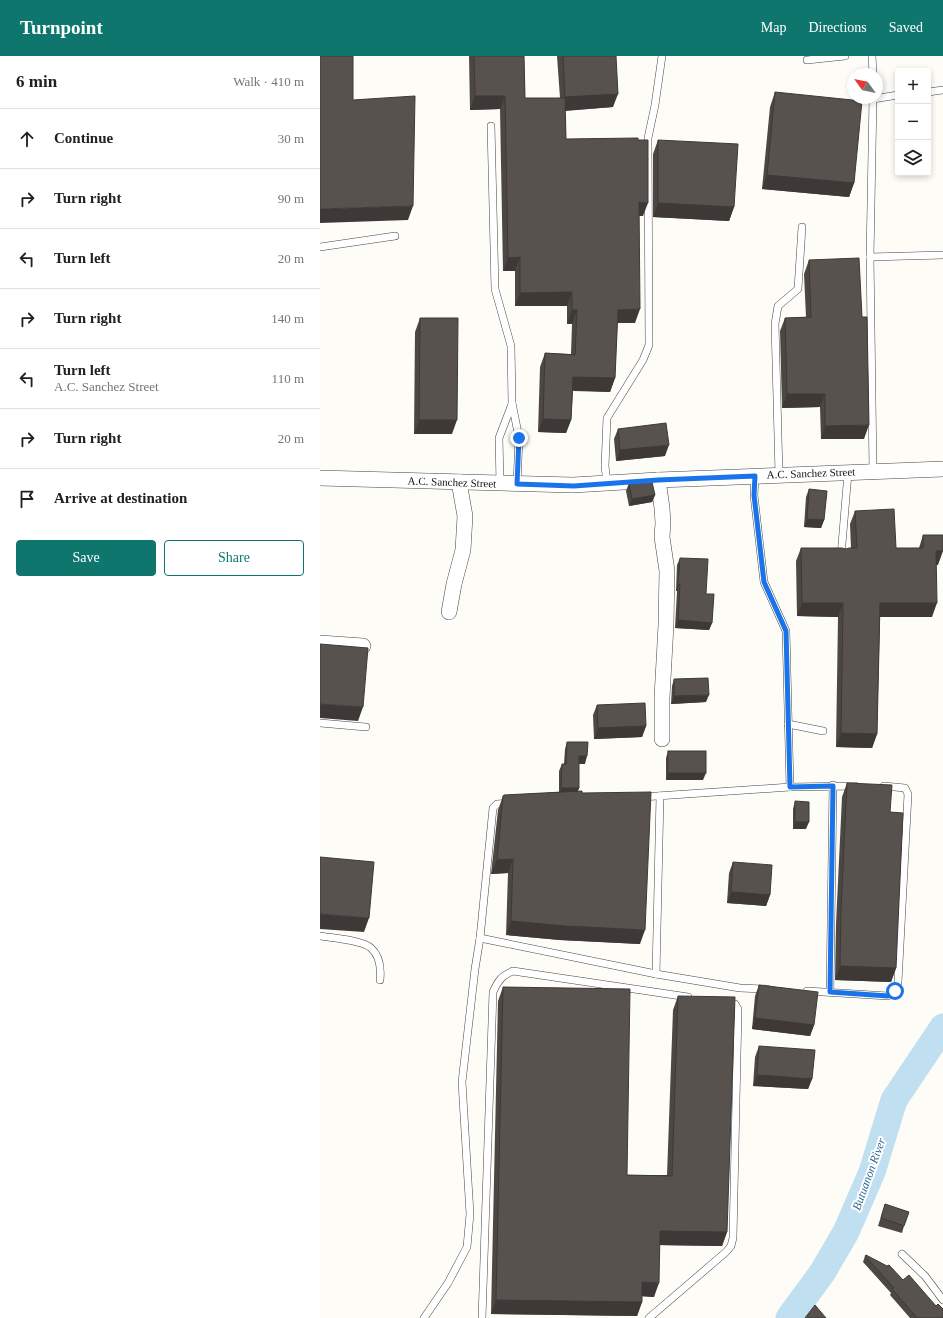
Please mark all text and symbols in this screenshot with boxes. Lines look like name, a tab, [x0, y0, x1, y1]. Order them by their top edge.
text: Turnpoint	[20, 17, 103, 38]
text: Map	[761, 20, 786, 35]
text: Directions	[808, 20, 867, 35]
text: Saved	[889, 20, 923, 35]
north arrow	[847, 68, 883, 104]
map controls	[895, 68, 931, 176]
button: +	[895, 68, 931, 104]
text: 6 min	[16, 72, 57, 91]
text: Walk · 410 m	[233, 74, 304, 89]
button: −	[895, 104, 931, 140]
icon: ahead	[16, 128, 38, 150]
text: Continue	[54, 130, 113, 146]
text: 30 m	[278, 131, 304, 146]
button: layers	[895, 140, 931, 176]
icon: right	[16, 188, 38, 210]
text: Turn right	[54, 190, 121, 206]
text: 90 m	[278, 191, 304, 206]
icon: left	[16, 248, 38, 270]
text: Turn left	[54, 250, 111, 266]
text: 20 m	[278, 251, 304, 266]
icon: right	[16, 308, 38, 330]
text: Turn right	[54, 310, 121, 326]
text: 140 m	[271, 311, 304, 326]
text: Turn left	[54, 362, 111, 378]
icon: left	[16, 368, 38, 390]
text: 110 m	[272, 371, 304, 386]
text: A.C. Sanchez Street	[54, 379, 159, 394]
icon: right	[16, 428, 38, 450]
route end	[510, 429, 528, 447]
text: Turn right	[54, 430, 121, 446]
text: 20 m	[278, 431, 304, 446]
street label: A.C. Sanchez Street	[767, 465, 855, 481]
street label: A.C. Sanchez Street	[408, 474, 496, 490]
icon: arrive	[16, 488, 38, 510]
text: Arrive at destination	[54, 490, 187, 506]
button: Save	[16, 540, 156, 576]
button: Share	[164, 540, 304, 576]
route start	[886, 982, 904, 1000]
water label: Butuanon River	[849, 1136, 889, 1212]

